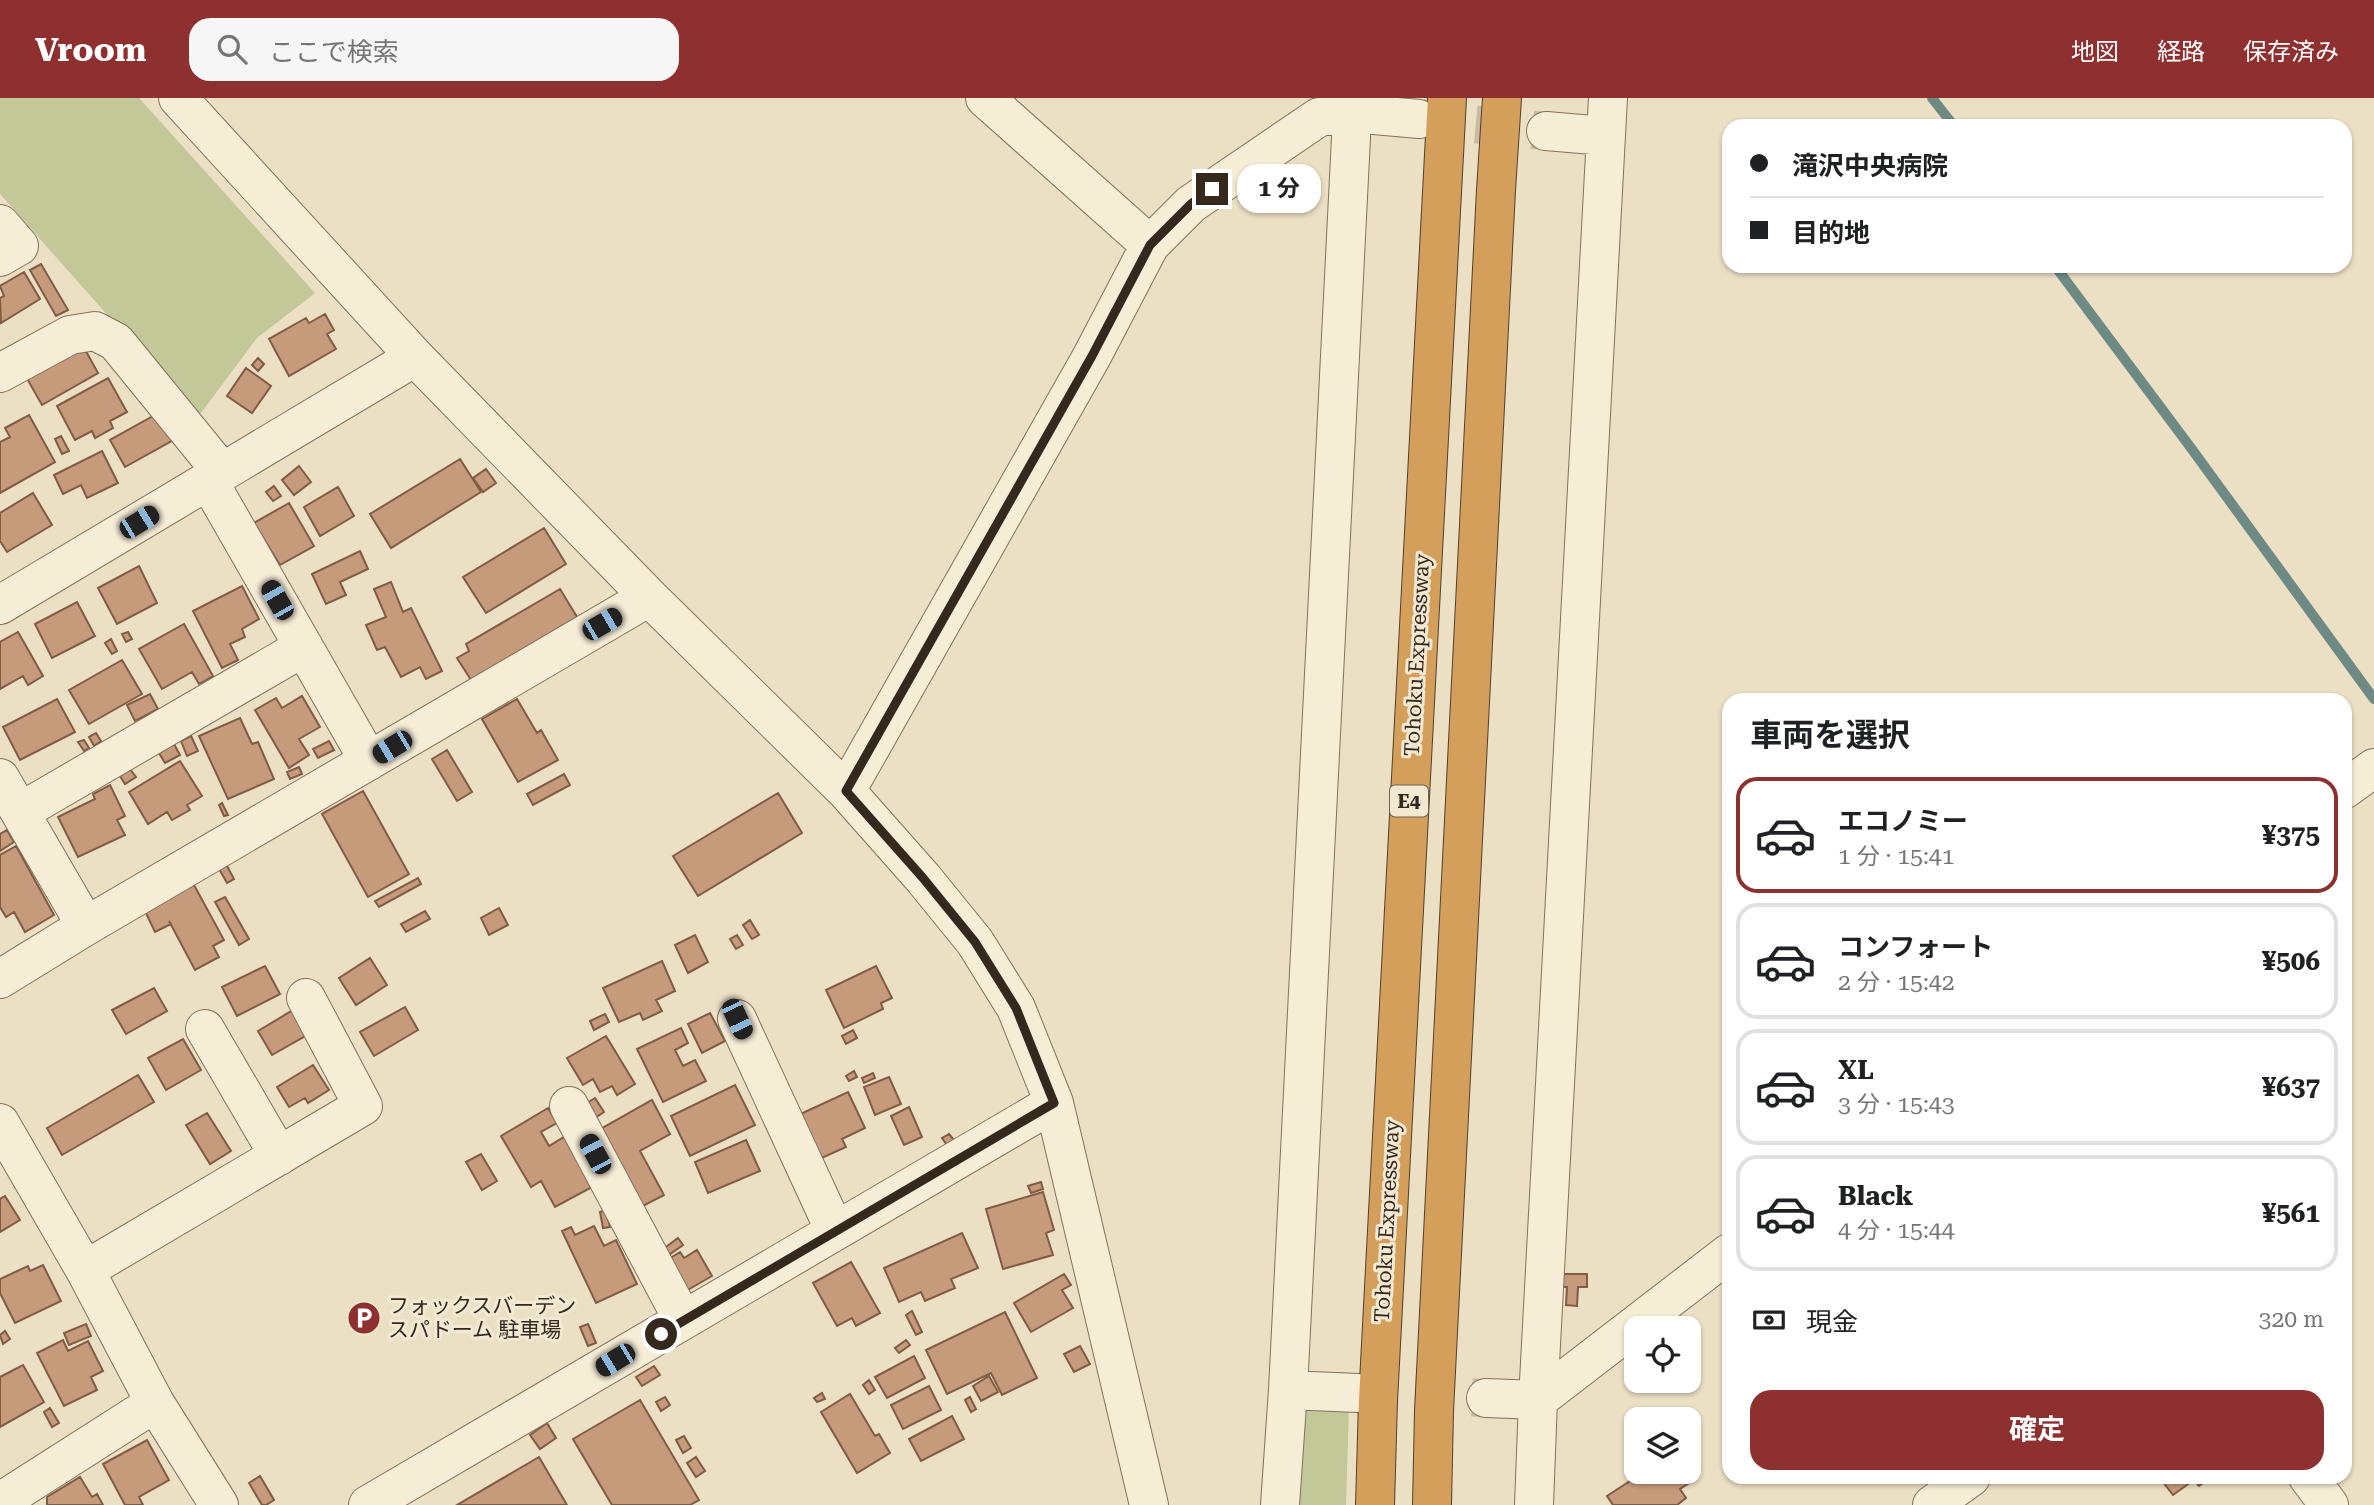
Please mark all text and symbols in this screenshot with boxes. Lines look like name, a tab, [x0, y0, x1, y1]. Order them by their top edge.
search box	[189, 18, 679, 81]
text: Vroom	[35, 30, 147, 69]
icon: search	[213, 30, 251, 68]
text: ここで検索	[269, 37, 399, 67]
text: 地図	[2071, 38, 2119, 66]
text: 経路	[2157, 38, 2205, 66]
text: 保存済み	[2243, 38, 2339, 66]
text: 滝沢中央病院	[1792, 151, 1948, 181]
callout: 1 分	[1236, 164, 1320, 214]
route end	[1196, 173, 1228, 205]
text: 1 分	[1258, 175, 1300, 202]
text: 目的地	[1792, 218, 1870, 248]
car	[116, 502, 163, 542]
street label: Tohoku Expressway	[1400, 553, 1434, 757]
car	[258, 577, 297, 623]
car	[579, 604, 626, 644]
text: 車両を選択	[1750, 716, 1910, 754]
car	[369, 727, 416, 767]
road number: E4	[1390, 786, 1428, 816]
icon: car	[1754, 804, 1817, 867]
text: エコノミー	[1838, 806, 1968, 836]
text: ¥375	[2262, 820, 2320, 850]
text: 1 分 · 15:41	[1838, 843, 1955, 870]
icon: car	[1754, 930, 1817, 993]
text: コンフォート	[1838, 932, 1993, 962]
text: ¥506	[2262, 946, 2320, 976]
text: 2 分 · 15:42	[1838, 969, 1955, 996]
car	[719, 996, 756, 1042]
text: XL	[1838, 1055, 1874, 1085]
icon: car	[1754, 1056, 1817, 1119]
text: ¥637	[2262, 1072, 2320, 1102]
text: 3 分 · 15:43	[1838, 1091, 1955, 1118]
street label: Tohoku Expressway	[1370, 1119, 1404, 1323]
car	[576, 1131, 615, 1177]
text: Black	[1838, 1181, 1913, 1211]
icon: car	[1754, 1182, 1817, 1245]
text: ¥561	[2262, 1198, 2320, 1228]
text: 4 分 · 15:44	[1838, 1217, 1955, 1244]
place label: フォックスバーデン スパドーム 駐車場	[388, 1294, 576, 1342]
parking icon: フォックスバーデン スパドーム 駐車場	[345, 1299, 383, 1337]
icon: cash	[1750, 1301, 1788, 1339]
text: 320 m	[2259, 1306, 2324, 1333]
text: 現金	[1806, 1307, 1858, 1337]
map controls	[1624, 1316, 1701, 1484]
button: locate	[1624, 1316, 1701, 1393]
route start	[645, 1318, 677, 1350]
car	[592, 1340, 639, 1380]
button: 確定	[1750, 1390, 2324, 1470]
button: layers	[1624, 1407, 1701, 1484]

